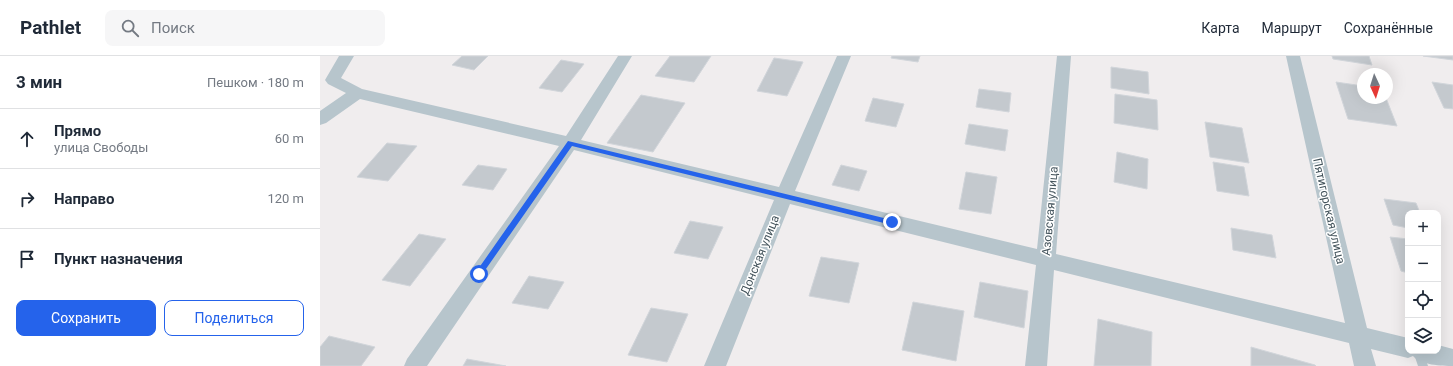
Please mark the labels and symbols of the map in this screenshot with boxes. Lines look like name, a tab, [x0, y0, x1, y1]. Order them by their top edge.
north arrow	[1357, 68, 1393, 104]
street label: Пятигорская улица	[1310, 157, 1348, 265]
street label: Азовская улица	[1039, 166, 1061, 256]
street label: Донская улица	[738, 213, 782, 297]
route end	[883, 213, 901, 231]
route start	[470, 265, 488, 283]

